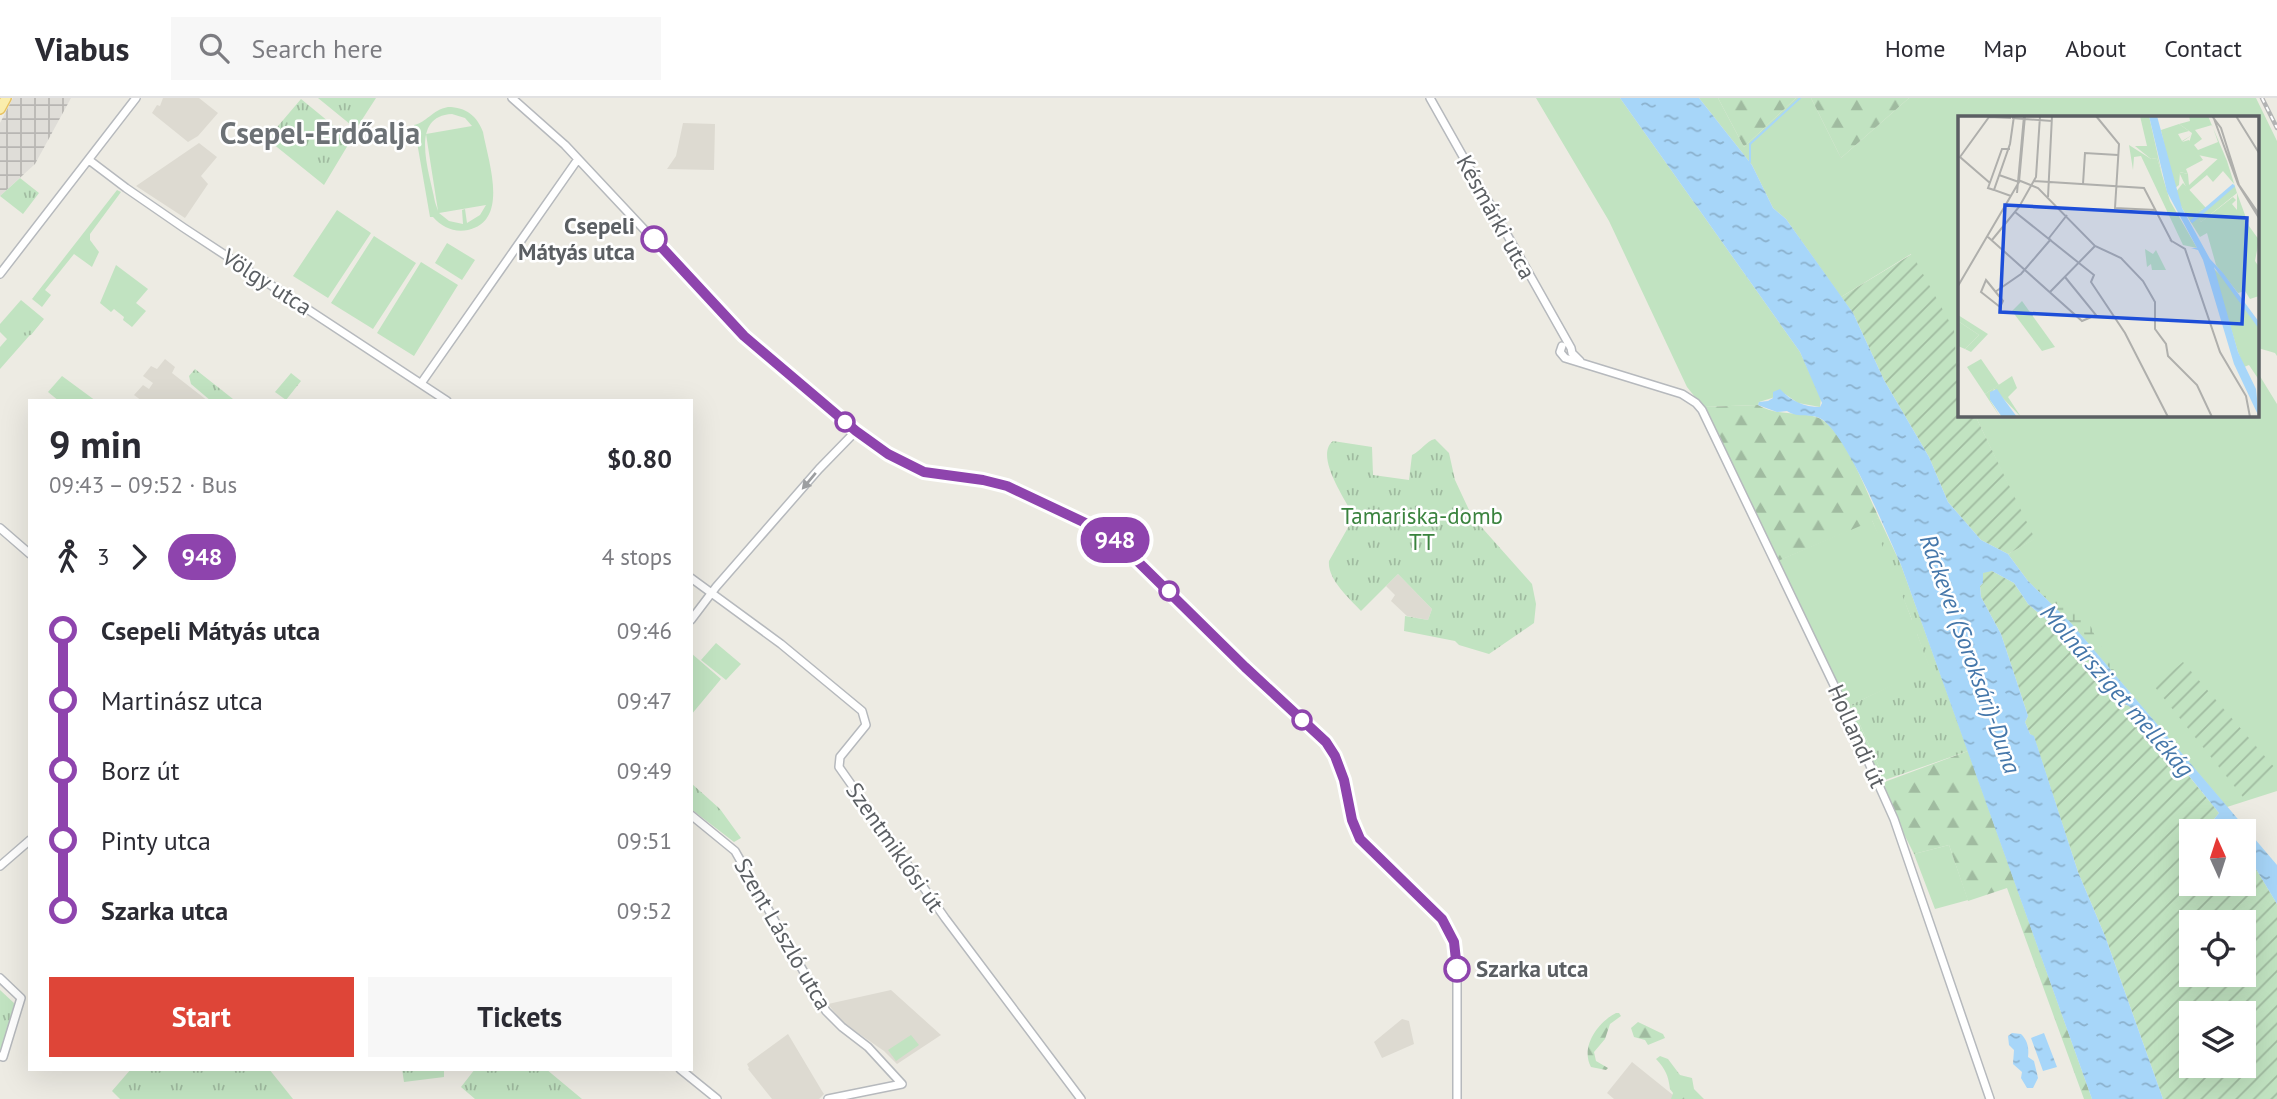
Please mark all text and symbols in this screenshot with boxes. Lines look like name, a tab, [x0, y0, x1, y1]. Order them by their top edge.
search box	[171, 17, 661, 80]
text: Viabus	[35, 27, 129, 70]
icon: search	[195, 29, 233, 67]
text: Search here	[251, 32, 383, 65]
text: Home	[1885, 33, 1945, 64]
text: Map	[1983, 33, 2027, 64]
text: About	[2065, 33, 2126, 64]
text: Contact	[2164, 33, 2242, 64]
district label: Csepel-Erdőalja	[220, 113, 420, 152]
inset map	[1958, 116, 2260, 416]
street label: Késmárki utca	[1450, 150, 1542, 284]
place label: Csepeli Mátyás utca	[518, 211, 635, 266]
marker: Csepeli Mátyás utca	[641, 226, 667, 252]
street label: Völgy utca	[216, 241, 318, 321]
unlabelled marker	[835, 412, 855, 432]
text: 9 min	[49, 419, 142, 468]
text: $0.80	[607, 442, 672, 475]
text: 09:43 – 09:52 · Bus	[49, 470, 237, 499]
one-way arrow	[801, 472, 817, 490]
park label: Tamariska-domb TT	[1341, 501, 1503, 556]
line badge: 948	[1075, 517, 1155, 563]
text: 948	[1095, 524, 1135, 555]
water label: Ráckevei (Soroksári)-Duna	[1913, 530, 2028, 778]
icon: walk	[49, 538, 87, 576]
icon: forward	[120, 538, 158, 576]
text: 948	[182, 541, 222, 572]
text: 3	[97, 542, 110, 571]
text: 4 stops	[602, 542, 672, 571]
unlabelled marker	[1159, 581, 1179, 601]
water label: Molnársziget mellékág	[2034, 598, 2201, 784]
text: Csepeli Mátyás utca	[101, 614, 320, 647]
text: 09:46	[617, 616, 672, 645]
street label: Hollandi út	[1822, 680, 1893, 792]
text: Martinász utca	[101, 684, 263, 717]
text: 09:47	[617, 686, 672, 715]
unlabelled marker	[1292, 710, 1312, 730]
text: Borz út	[101, 754, 180, 787]
text: 09:49	[617, 756, 672, 785]
street label: Szentmiklósi út	[840, 776, 951, 917]
north arrow	[2179, 819, 2256, 896]
map controls	[2179, 819, 2256, 1078]
text: Pinty utca	[101, 824, 211, 857]
text: 09:51	[617, 826, 672, 855]
street label: Szent László utca	[728, 853, 839, 1015]
text: Szarka utca	[101, 894, 228, 927]
text: 09:52	[617, 896, 672, 925]
button: locate	[2179, 910, 2256, 987]
place label: Szarka utca	[1476, 954, 1588, 983]
marker: Szarka utca	[1444, 956, 1470, 982]
button: Start	[49, 977, 354, 1057]
button: Tickets	[368, 977, 672, 1057]
button: layers	[2179, 1001, 2256, 1078]

